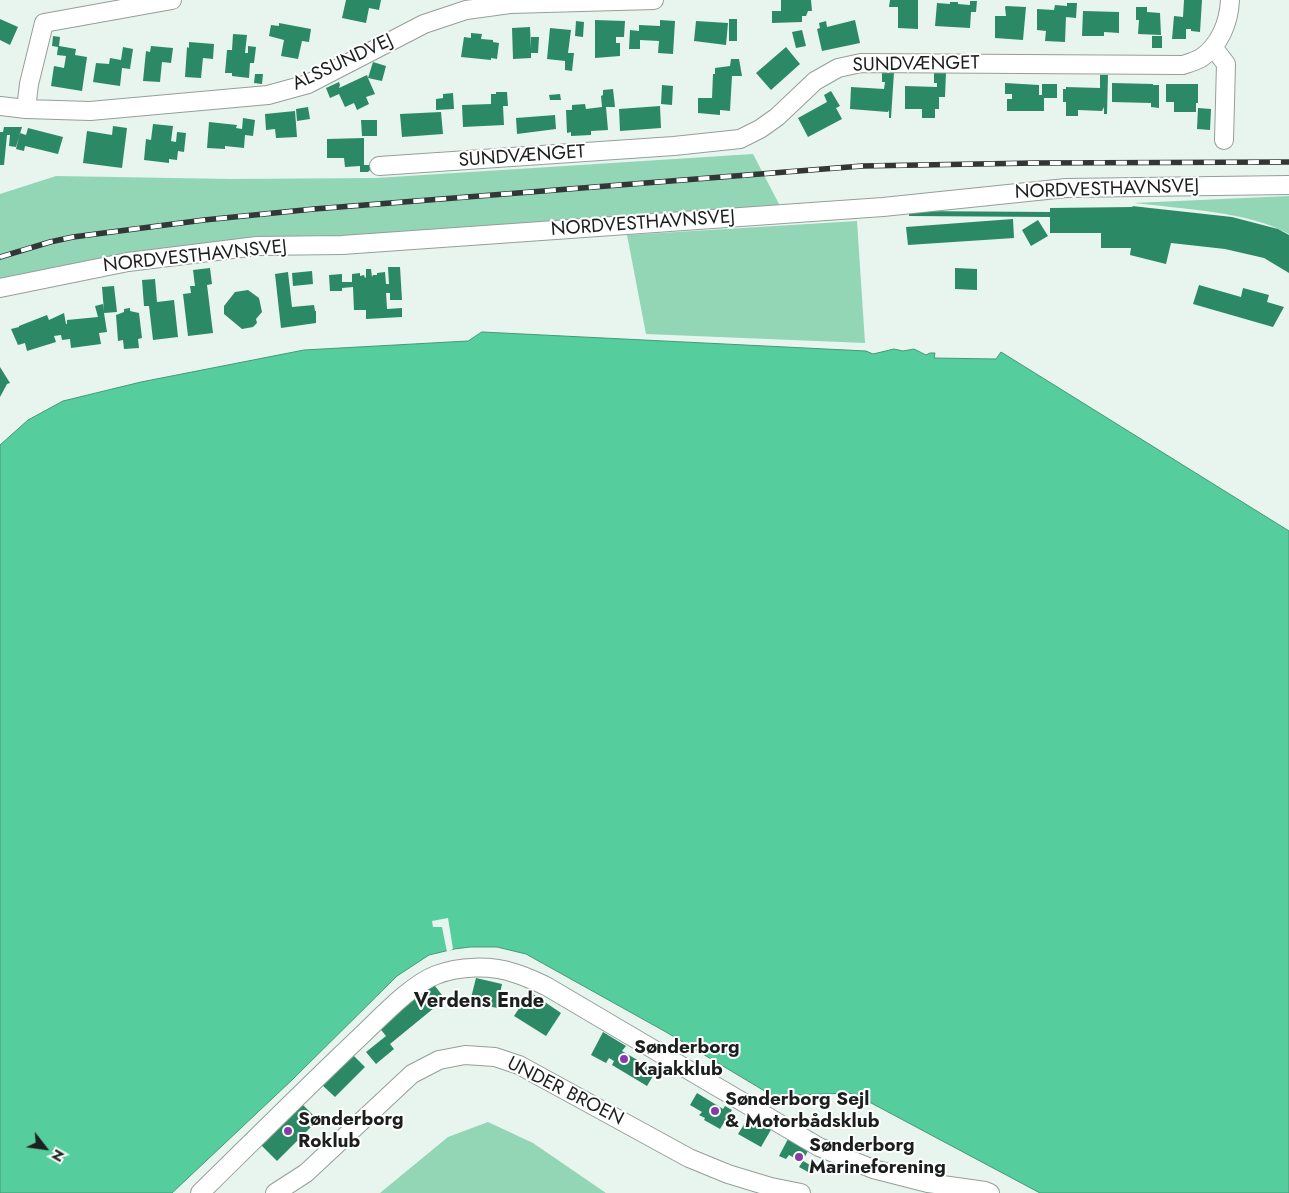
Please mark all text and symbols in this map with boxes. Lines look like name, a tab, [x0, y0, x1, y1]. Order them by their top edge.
street label: ALSSUNDVEJ	[289, 30, 397, 96]
street label: SUNDVÆNGET	[852, 52, 980, 78]
street label: SUNDVÆNGET	[458, 141, 586, 173]
street label: NORDVESTHAVNSVEJ	[1014, 175, 1200, 205]
street label: NORDVESTHAVNSVEJ	[550, 206, 736, 242]
street label: NORDVESTHAVNSVEJ	[102, 236, 288, 278]
district label: Verdens Ende	[414, 990, 544, 1014]
place label: Sønderborg Kajakklub	[634, 1037, 740, 1081]
street label: UNDER BROEN	[503, 1053, 627, 1131]
marker: Sønderborg Kajakklub	[618, 1053, 630, 1065]
place label: Sønderborg Sejl & Motorbådsklub	[725, 1089, 879, 1133]
marker: Sønderborg Sejl & Motorbådsklub	[709, 1105, 721, 1117]
place label: Sønderborg Roklub	[298, 1109, 404, 1153]
north arrow	[20, 1123, 70, 1173]
marker: Sønderborg Roklub	[282, 1125, 294, 1137]
place label: Sønderborg Marineforening	[809, 1135, 946, 1179]
text: N	[47, 1146, 69, 1165]
marker: Sønderborg Marineforening	[793, 1151, 805, 1163]

